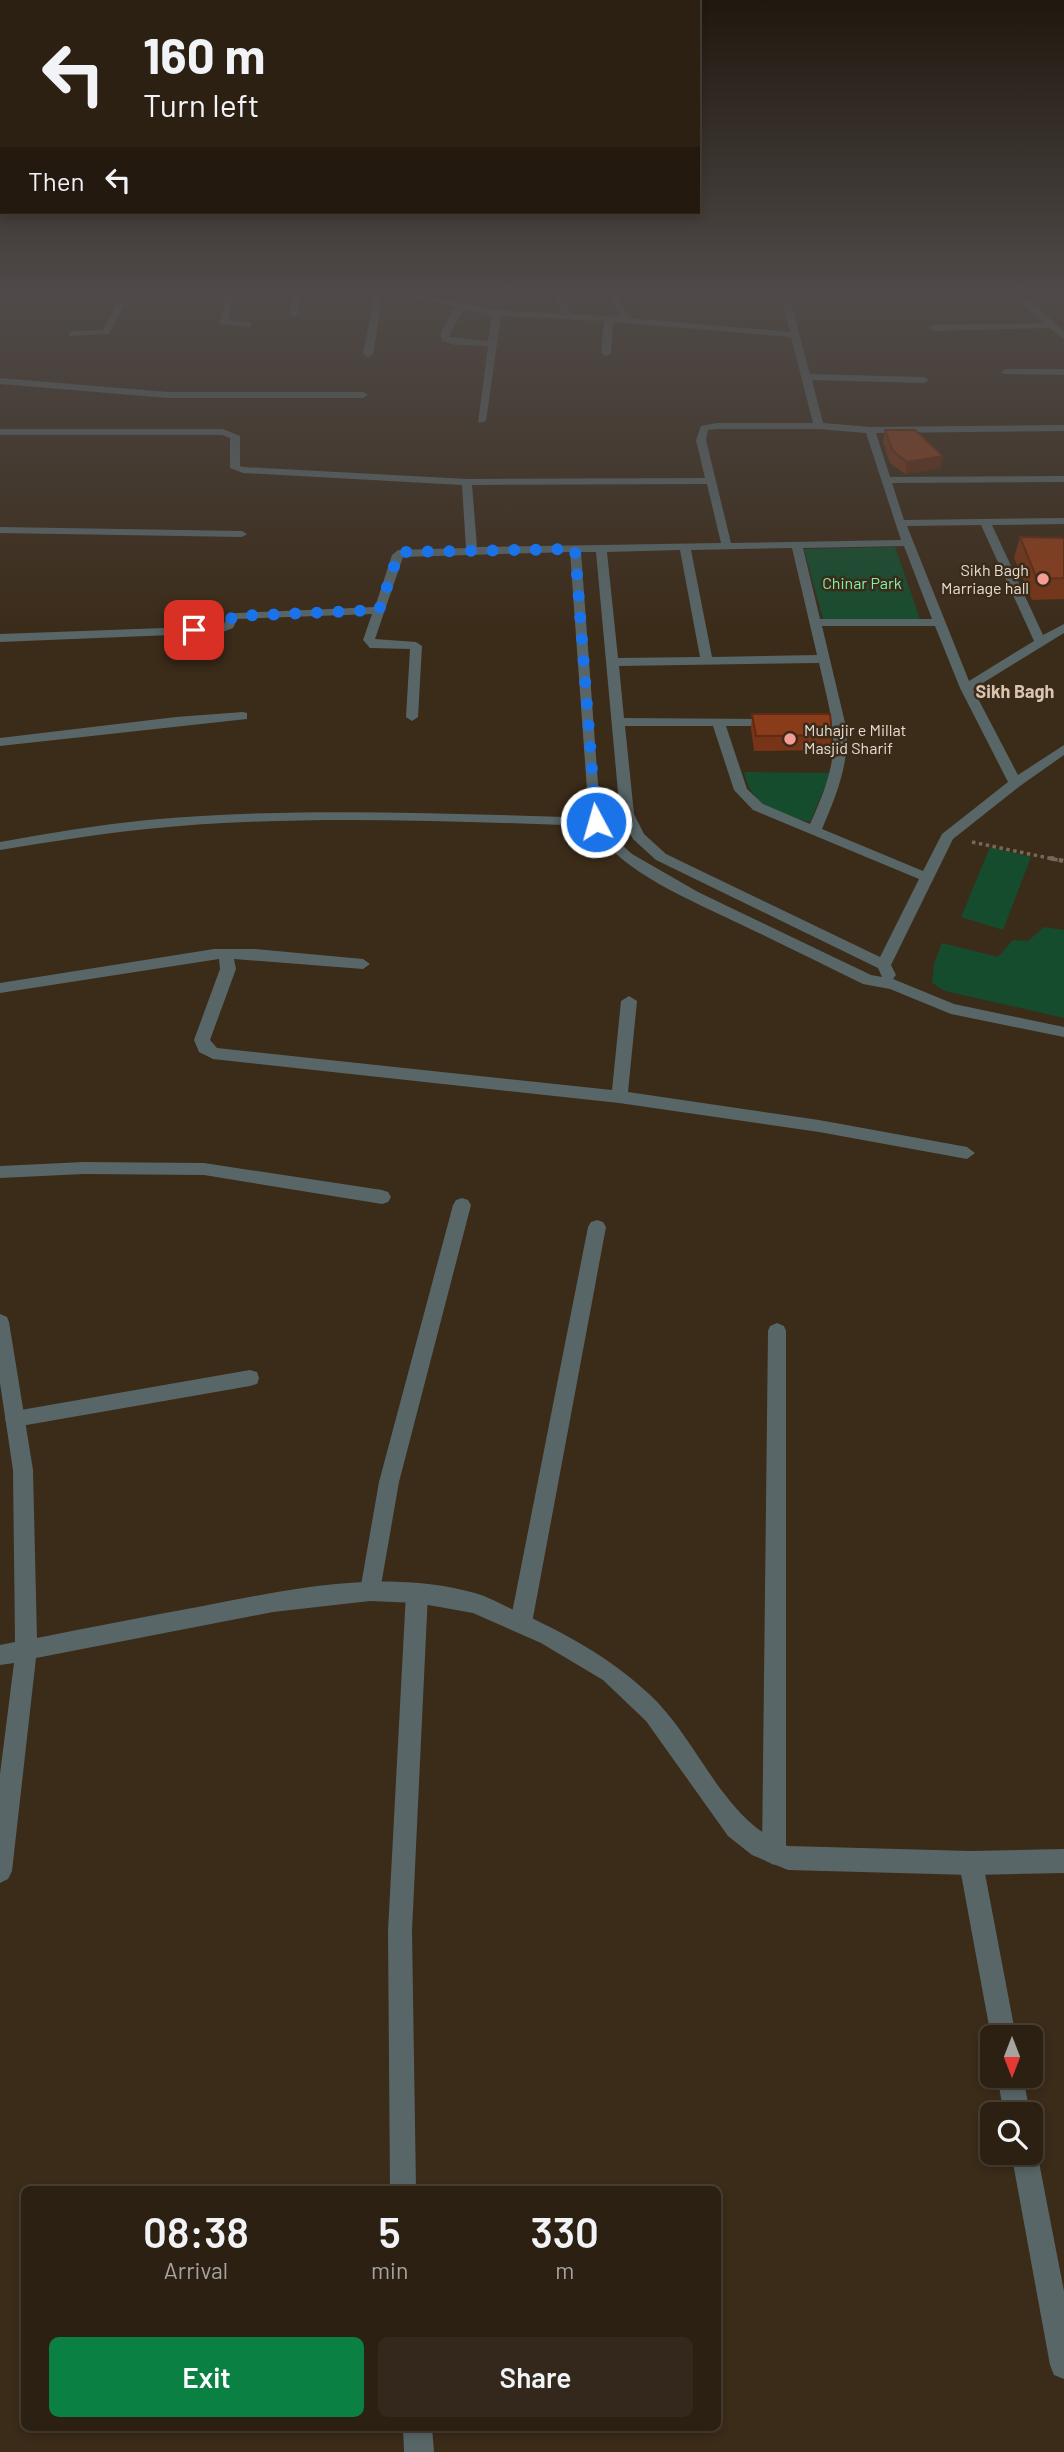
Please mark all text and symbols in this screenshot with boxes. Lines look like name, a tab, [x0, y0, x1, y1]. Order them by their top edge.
text: 160 m	[143, 25, 265, 84]
icon: left	[28, 28, 119, 119]
text: Turn left	[143, 85, 260, 123]
icon: left	[99, 161, 137, 199]
text: Then	[28, 165, 85, 196]
place label: Sikh Bagh Marriage hall	[941, 560, 1029, 597]
marker: Sikh Bagh Marriage hall	[1035, 571, 1051, 587]
park label: Chinar Park	[822, 573, 902, 592]
pin	[164, 600, 224, 660]
icon: arrive	[175, 611, 213, 649]
district label: Sikh Bagh	[976, 680, 1054, 702]
place label: Muhajir e Millat Masjid Sharif	[804, 720, 906, 757]
marker: Muhajir e Millat Masjid Sharif	[782, 731, 798, 747]
position arrow	[559, 785, 633, 859]
north arrow	[980, 2025, 1043, 2088]
map controls	[980, 2025, 1043, 2165]
button: search	[980, 2102, 1043, 2165]
text: 08:38	[143, 2206, 249, 2256]
text: 5	[379, 2206, 401, 2256]
text: 330	[530, 2206, 599, 2256]
text: Arrival	[164, 2256, 228, 2284]
text: min	[371, 2256, 408, 2284]
text: m	[555, 2256, 574, 2284]
button: Exit	[49, 2337, 364, 2417]
button: Share	[378, 2337, 693, 2417]

